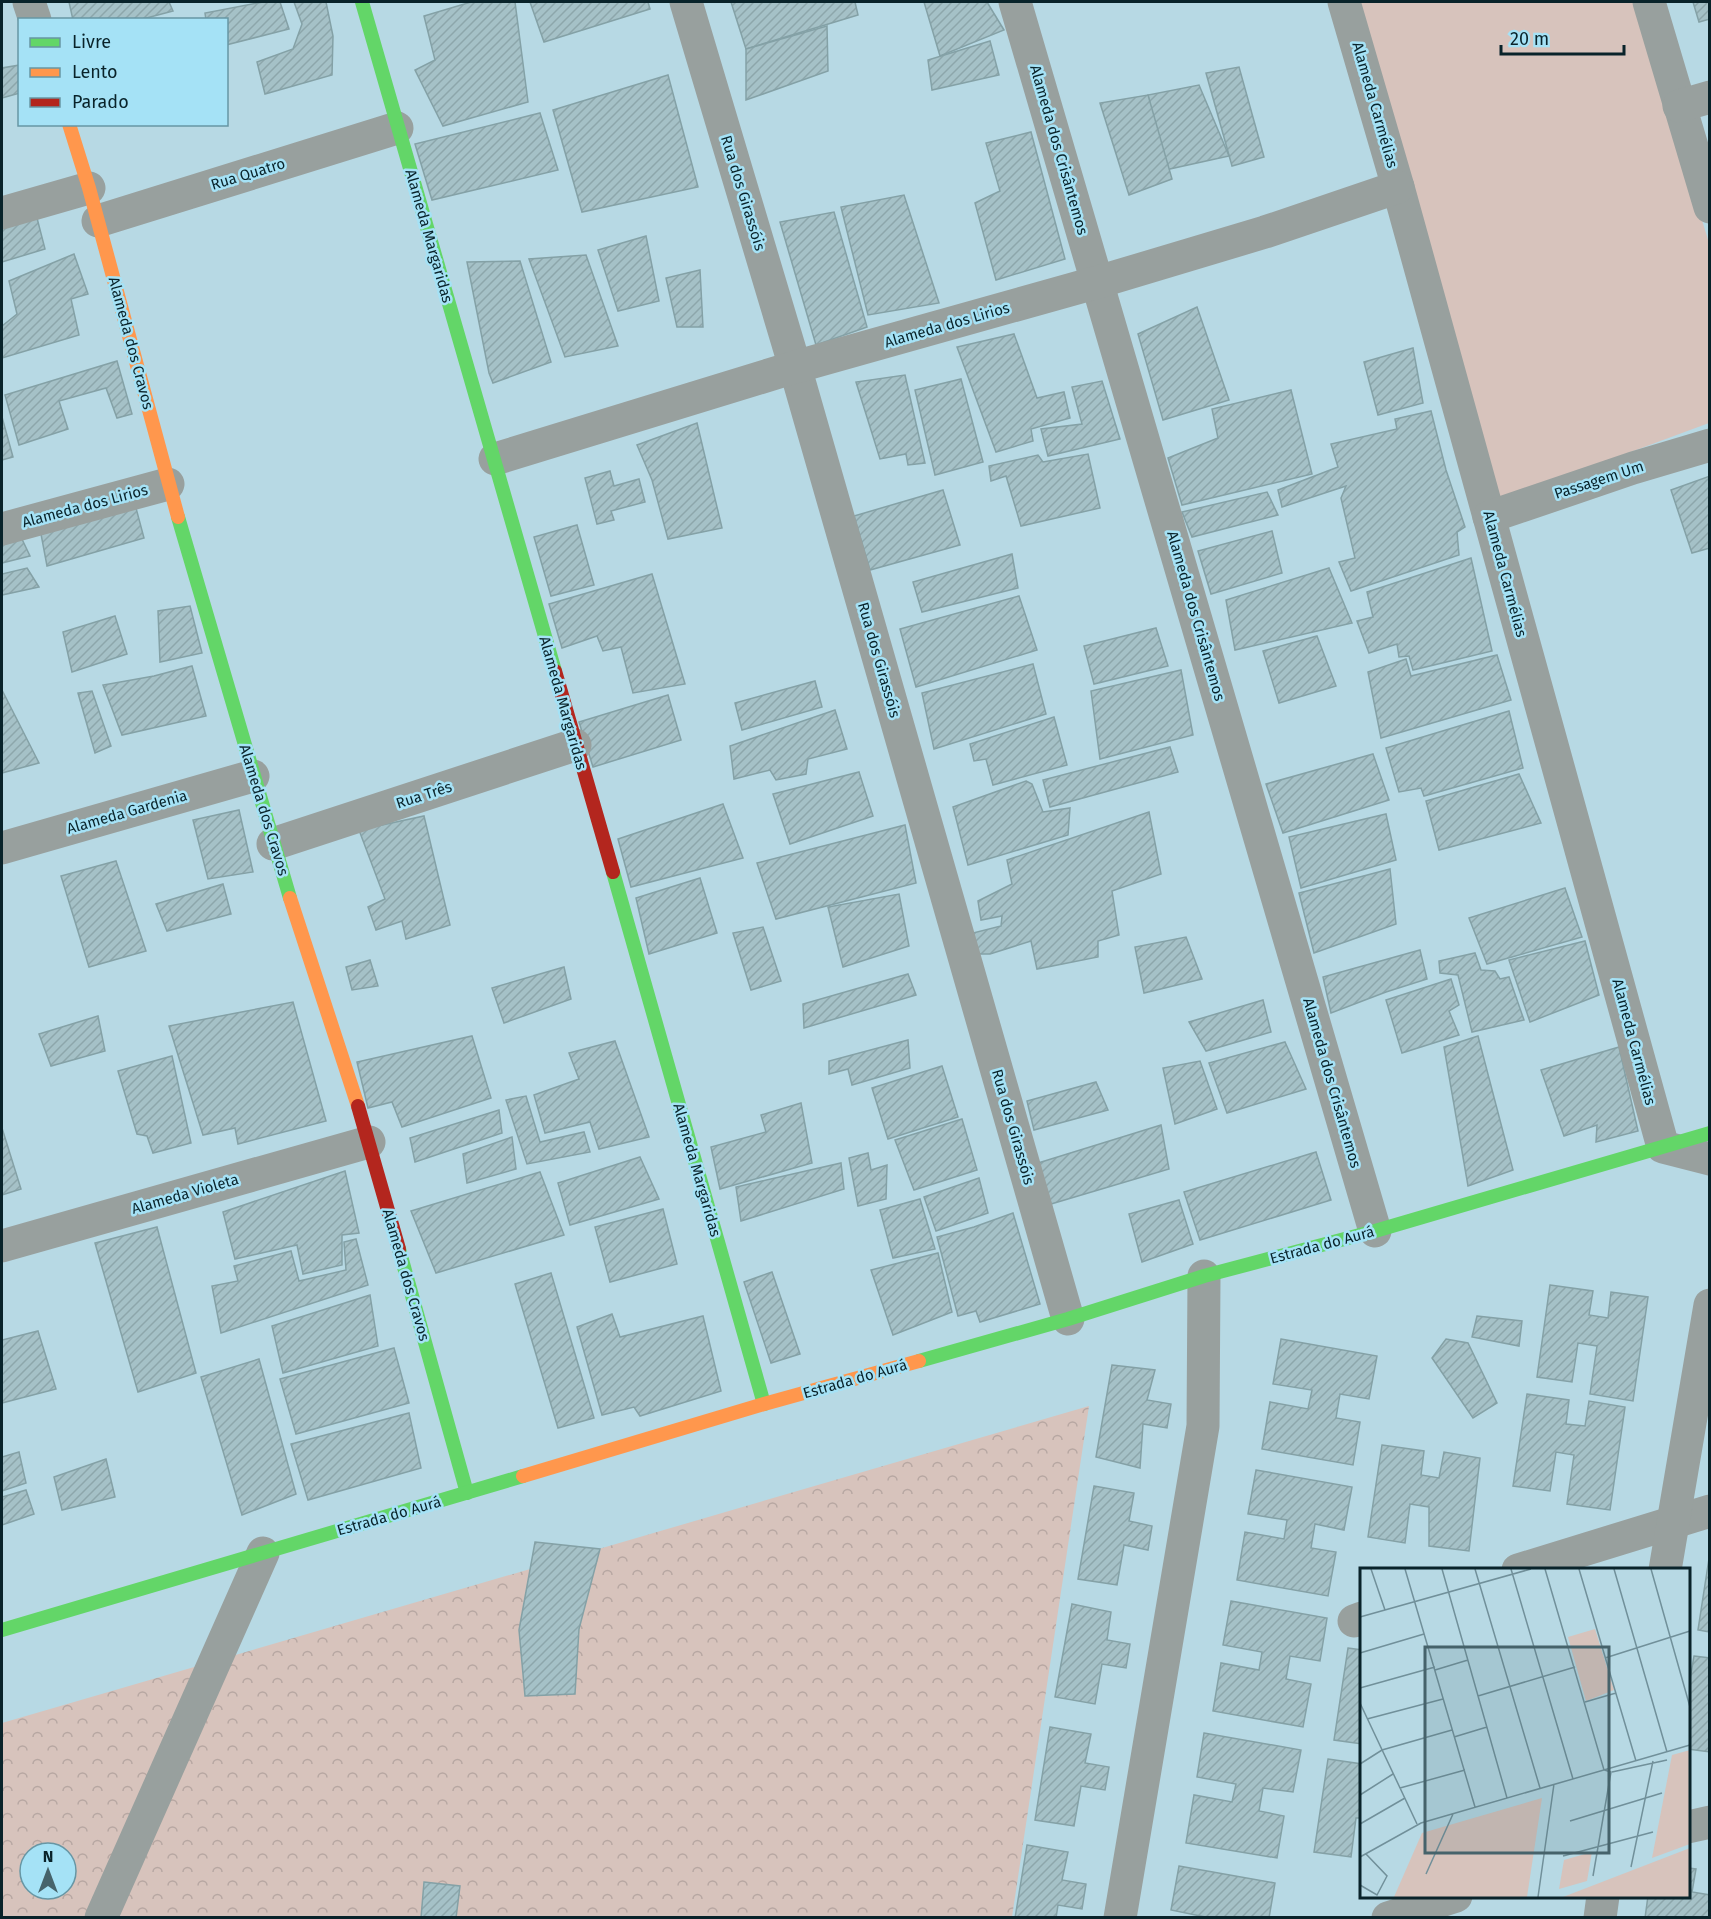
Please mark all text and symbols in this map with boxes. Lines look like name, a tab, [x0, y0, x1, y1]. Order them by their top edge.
legend	[18, 18, 228, 126]
scale bar	[1501, 18, 1624, 56]
text: 20 m	[1510, 28, 1549, 50]
text: Livre	[72, 31, 111, 53]
street label: Alameda Carmélias	[1348, 40, 1402, 170]
text: Lento	[72, 61, 118, 83]
street label: Alameda dos Crisântemos	[1026, 63, 1092, 237]
text: Parado	[72, 91, 129, 113]
street label: Rua dos Girassóis	[717, 133, 769, 253]
street label: Rua Quatro	[209, 154, 287, 194]
street label: Alameda Margaridas	[401, 167, 457, 305]
street label: Alameda dos Cravos	[105, 275, 157, 411]
street label: Alameda dos Lirios	[882, 299, 1012, 351]
street label: Passagem Um	[1552, 457, 1646, 503]
street label: Alameda dos Lirios	[20, 481, 150, 531]
street label: Alameda Carmélias	[1479, 509, 1531, 639]
street label: Alameda dos Crisântemos	[1163, 529, 1229, 703]
street label: Rua dos Girassóis	[854, 600, 904, 720]
street label: Alameda Margaridas	[535, 634, 591, 772]
street label: Alameda dos Cravos	[235, 742, 293, 878]
street label: Rua Três	[394, 778, 454, 812]
street label: Alameda Gardenia	[65, 786, 189, 838]
street label: Alameda Carmélias	[1608, 977, 1660, 1107]
street label: Alameda dos Crisântemos	[1299, 996, 1365, 1170]
street label: Rua dos Girassóis	[988, 1067, 1038, 1187]
street label: Alameda Margaridas	[669, 1101, 725, 1239]
street label: Alameda Violeta	[129, 1170, 241, 1218]
street label: Alameda dos Cravos	[379, 1207, 433, 1343]
street label: Estrada do Aurá	[1268, 1222, 1376, 1268]
street label: Estrada do Aurá	[801, 1356, 909, 1402]
street label: Estrada do Aurá	[335, 1493, 443, 1539]
inset map	[1360, 1568, 1690, 1898]
north arrow	[18, 1841, 78, 1901]
text: N	[43, 1847, 53, 1866]

